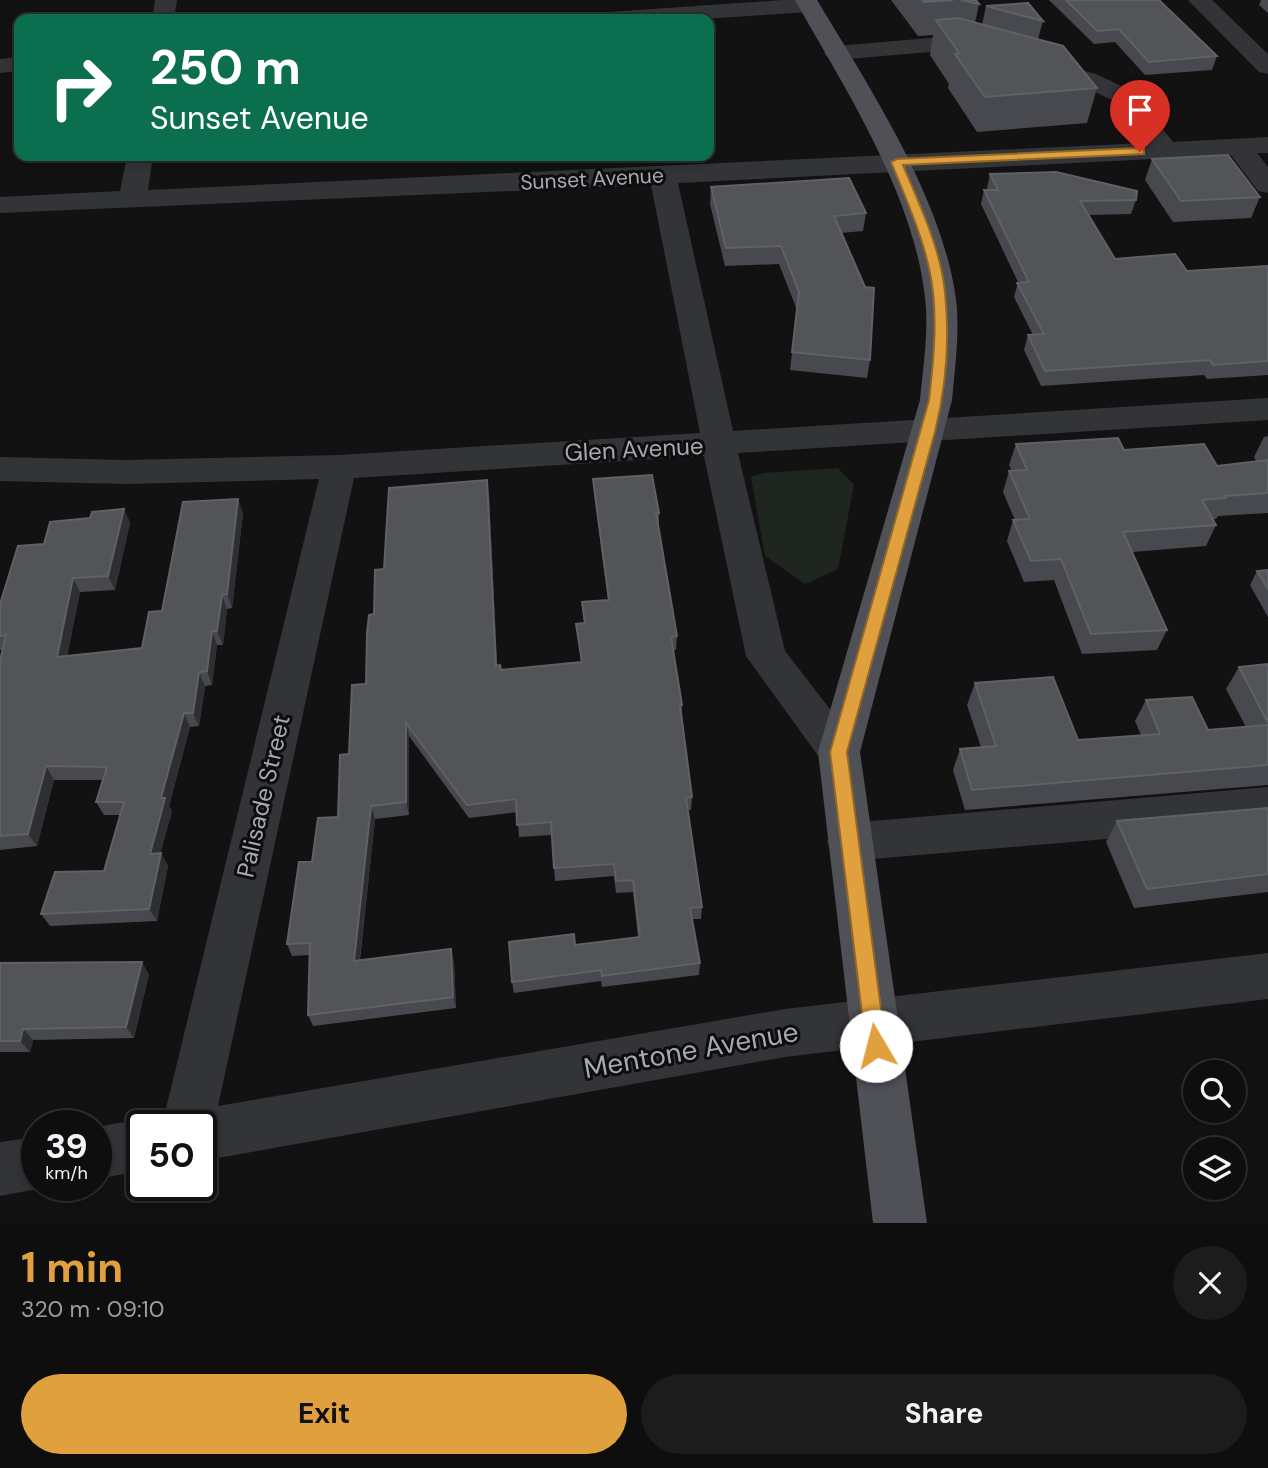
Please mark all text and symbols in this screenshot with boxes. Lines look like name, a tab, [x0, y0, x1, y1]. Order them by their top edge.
text: 250 m	[150, 35, 301, 99]
icon: right	[35, 42, 126, 133]
pin	[1110, 80, 1170, 152]
icon: arrive	[1121, 91, 1159, 129]
text: Sunset Avenue	[150, 97, 369, 139]
street label: Sunset Avenue	[520, 161, 664, 197]
street label: Glen Avenue	[564, 430, 704, 468]
street label: Palisade Street	[229, 712, 297, 880]
position arrow	[839, 1009, 913, 1083]
street label: Mentone Avenue	[581, 1013, 801, 1087]
map controls	[1183, 1060, 1246, 1200]
button: search	[1183, 1060, 1246, 1123]
speed limit sign: 50	[126, 1110, 217, 1201]
text: 39	[45, 1123, 88, 1169]
button: layers	[1183, 1137, 1246, 1200]
text: km/h	[45, 1161, 88, 1185]
text: 1 min	[21, 1240, 123, 1295]
button: close	[1173, 1246, 1247, 1320]
text: 320 m · 09:10	[21, 1294, 164, 1324]
button: Exit	[21, 1374, 627, 1454]
button: Share	[641, 1374, 1247, 1454]

